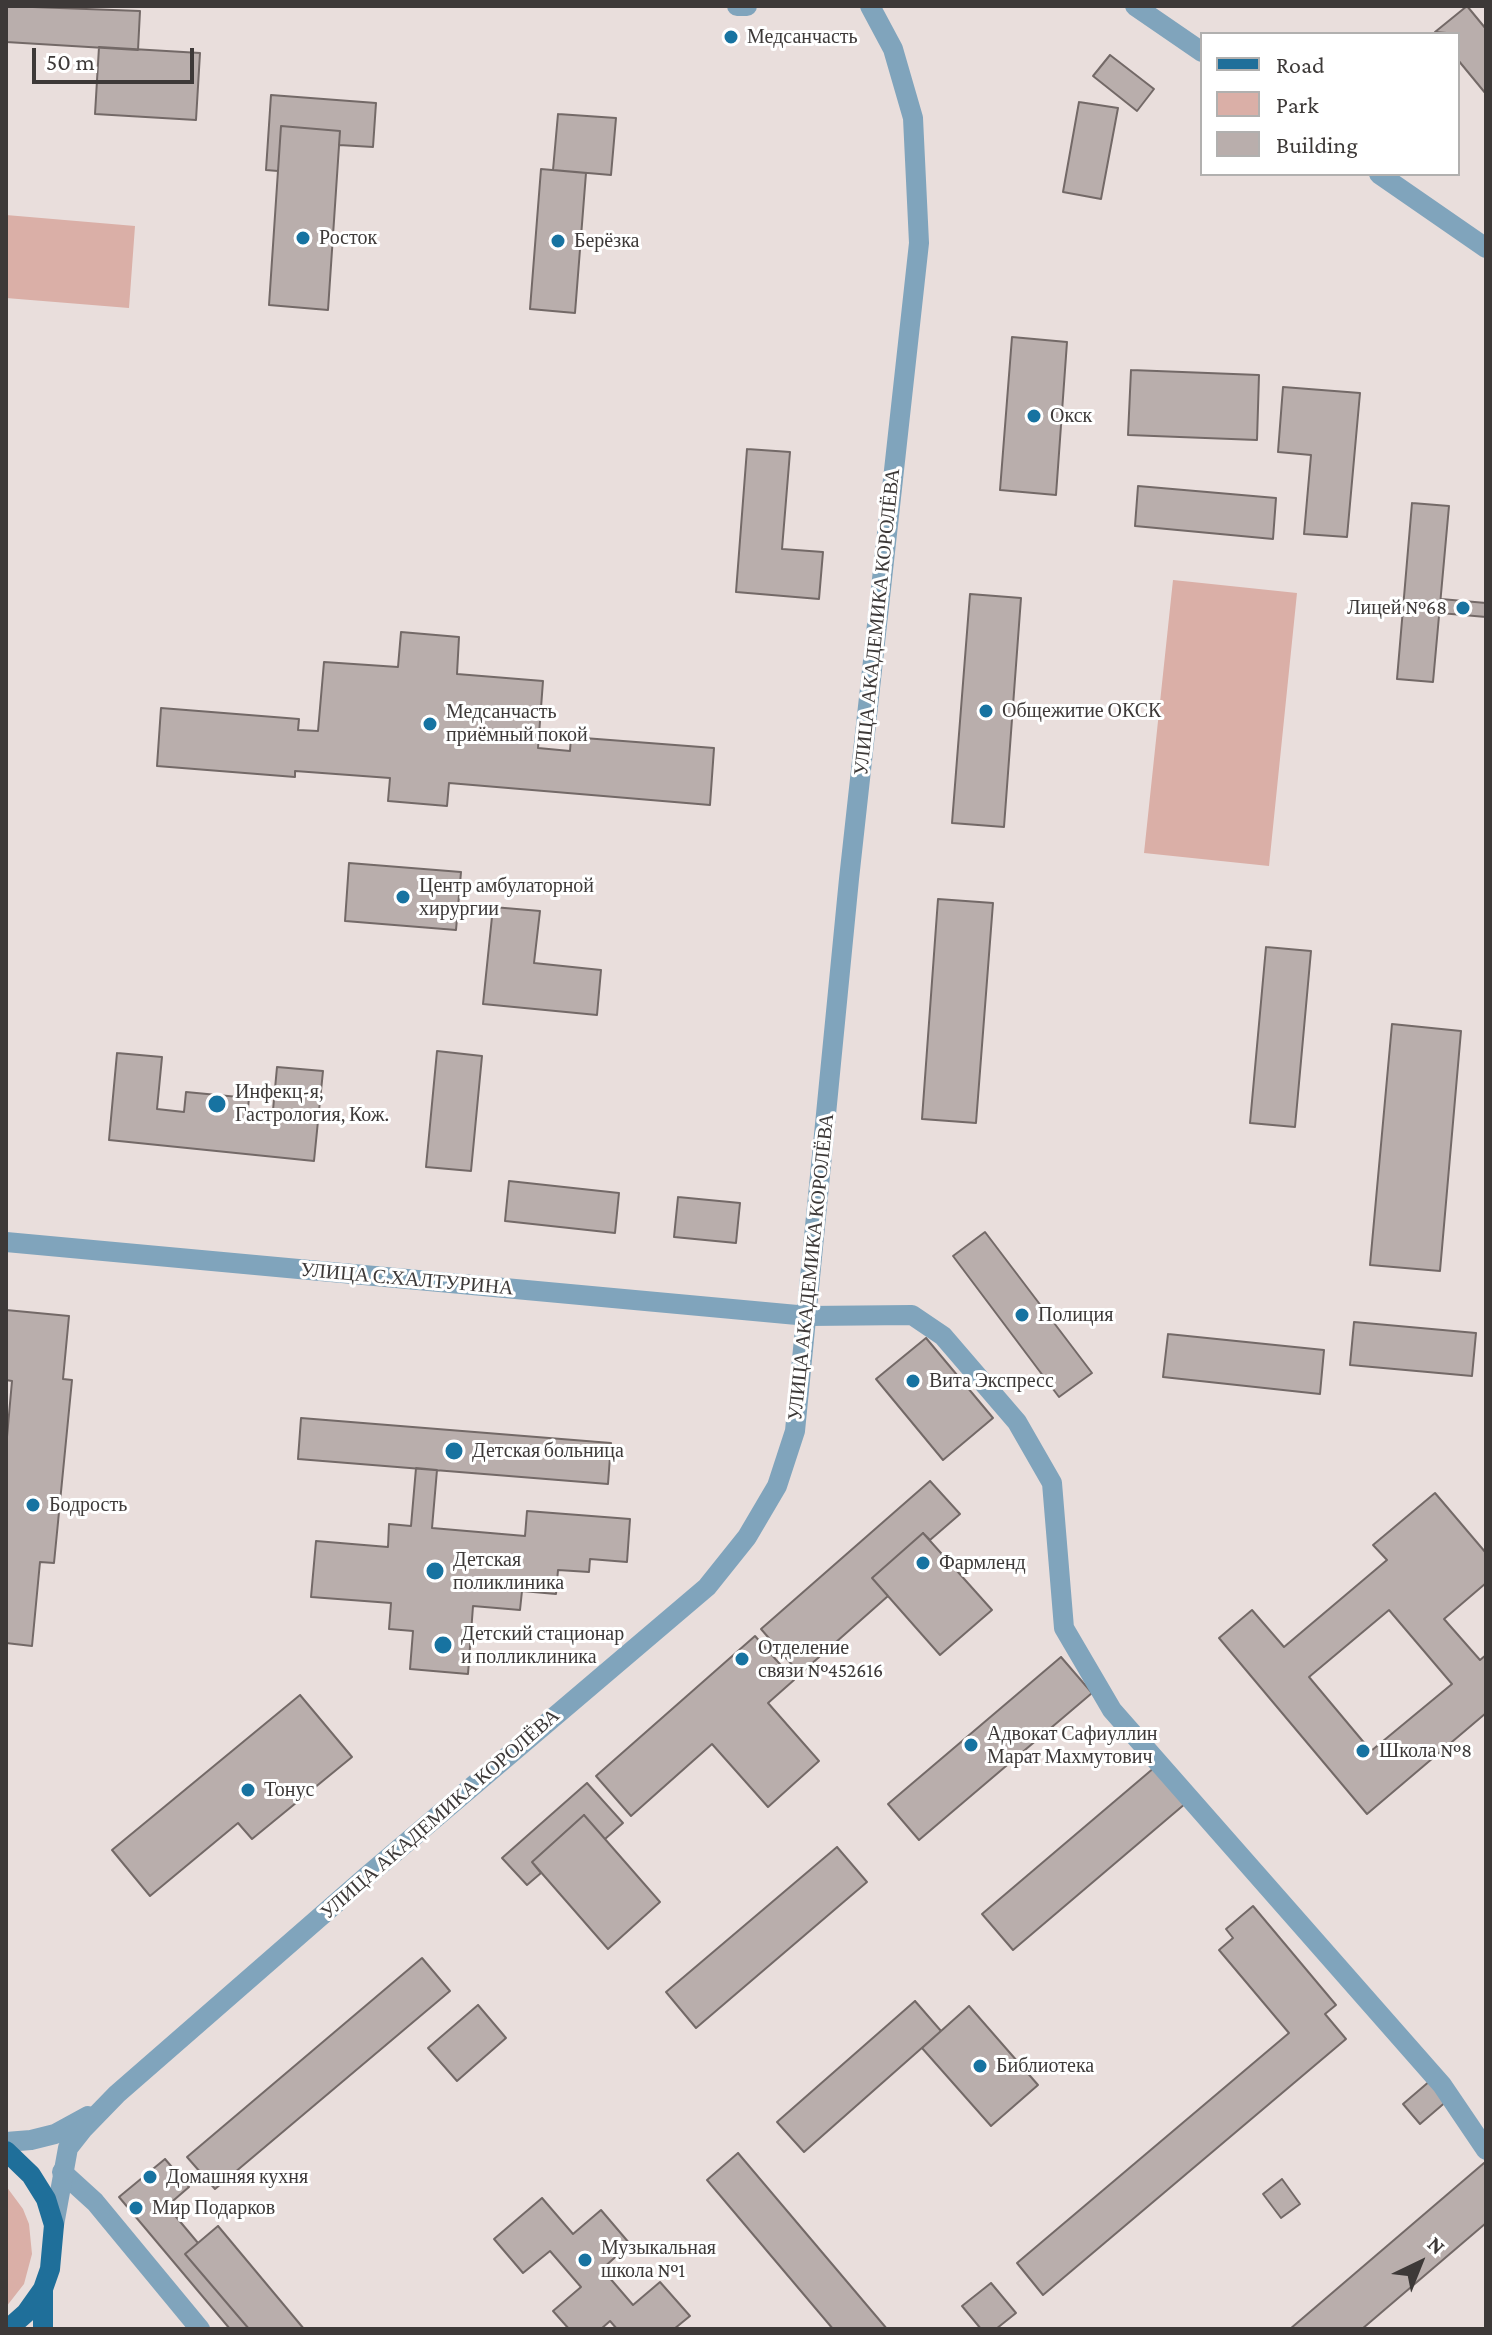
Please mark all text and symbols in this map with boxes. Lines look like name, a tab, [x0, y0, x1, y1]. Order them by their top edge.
place label: Медсанчасть	[747, 25, 858, 49]
marker: Медсанчасть	[722, 28, 740, 46]
scale bar	[36, 32, 198, 82]
legend	[1200, 32, 1460, 176]
text: 50 m	[46, 48, 95, 75]
text: Road	[1276, 51, 1325, 78]
text: Park	[1276, 91, 1319, 118]
text: Building	[1276, 131, 1358, 158]
place label: Росток	[319, 226, 377, 250]
marker: Росток	[294, 229, 312, 247]
place label: Берёзка	[574, 229, 639, 253]
marker: Берёзка	[549, 232, 567, 250]
place label: Окск	[1050, 404, 1092, 428]
marker: Окск	[1025, 407, 1043, 425]
street label: УЛИЦА АКАДЕМИКА КОРОЛЁВА	[849, 467, 905, 777]
place label: Лицей №68	[1347, 596, 1447, 620]
marker: Лицей №68	[1454, 599, 1472, 617]
place label: Общежитие ОКСК	[1002, 699, 1161, 723]
place label: Медсанчасть приёмный покой	[446, 700, 588, 747]
marker: Общежитие ОКСК	[977, 702, 995, 720]
marker: Медсанчасть приёмный покой	[421, 715, 439, 733]
place label: Центр амбулаторной хирургии	[419, 874, 594, 921]
marker: Центр амбулаторной хирургии	[394, 888, 412, 906]
place label: Инфекц-я, Гастрология, Кож.	[235, 1080, 389, 1127]
marker: Инфекц-я, Гастрология, Кож.	[206, 1093, 228, 1115]
street label: УЛИЦА АКАДЕМИКА КОРОЛЁВА	[783, 1112, 839, 1422]
street label: УЛИЦА С.ХАЛТУРИНА	[299, 1258, 515, 1300]
place label: Полиция	[1038, 1303, 1113, 1327]
marker: Полиция	[1013, 1306, 1031, 1324]
place label: Вита Экспресс	[929, 1369, 1054, 1393]
marker: Вита Экспресс	[904, 1372, 922, 1390]
place label: Детская больница	[472, 1439, 624, 1463]
marker: Детская больница	[443, 1440, 465, 1462]
place label: Бодрость	[49, 1493, 127, 1517]
marker: Бодрость	[24, 1496, 42, 1514]
place label: Детская поликлиника	[453, 1548, 564, 1595]
place label: Фармленд	[939, 1551, 1026, 1575]
marker: Фармленд	[914, 1554, 932, 1572]
marker: Детская поликлиника	[424, 1560, 446, 1582]
place label: Детский стационар и полликлиника	[461, 1622, 624, 1669]
marker: Детский стационар и полликлиника	[432, 1634, 454, 1656]
place label: Отделение связи №452616	[758, 1636, 883, 1683]
marker: Отделение связи №452616	[733, 1650, 751, 1668]
street label: УЛИЦА АКАДЕМИКА КОРОЛЁВА	[316, 1704, 564, 1924]
place label: Адвокат Сафиуллин Марат Махмутович	[987, 1722, 1158, 1769]
marker: Адвокат Сафиуллин Марат Махмутович	[962, 1736, 980, 1754]
place label: Школа №8	[1379, 1739, 1472, 1763]
marker: Школа №8	[1354, 1742, 1372, 1760]
place label: Тонус	[264, 1778, 314, 1802]
marker: Тонус	[239, 1781, 257, 1799]
place label: Библиотека	[996, 2054, 1094, 2078]
marker: Библиотека	[971, 2057, 989, 2075]
place label: Домашняя кухня	[166, 2165, 308, 2189]
marker: Домашняя кухня	[141, 2168, 159, 2186]
place label: Мир Подарков	[152, 2196, 275, 2220]
marker: Мир Подарков	[127, 2199, 145, 2217]
north arrow	[1380, 2223, 1460, 2303]
text: N	[1423, 2231, 1451, 2259]
place label: Музыкальная школа №1	[601, 2236, 716, 2283]
marker: Музыкальная школа №1	[576, 2251, 594, 2269]

